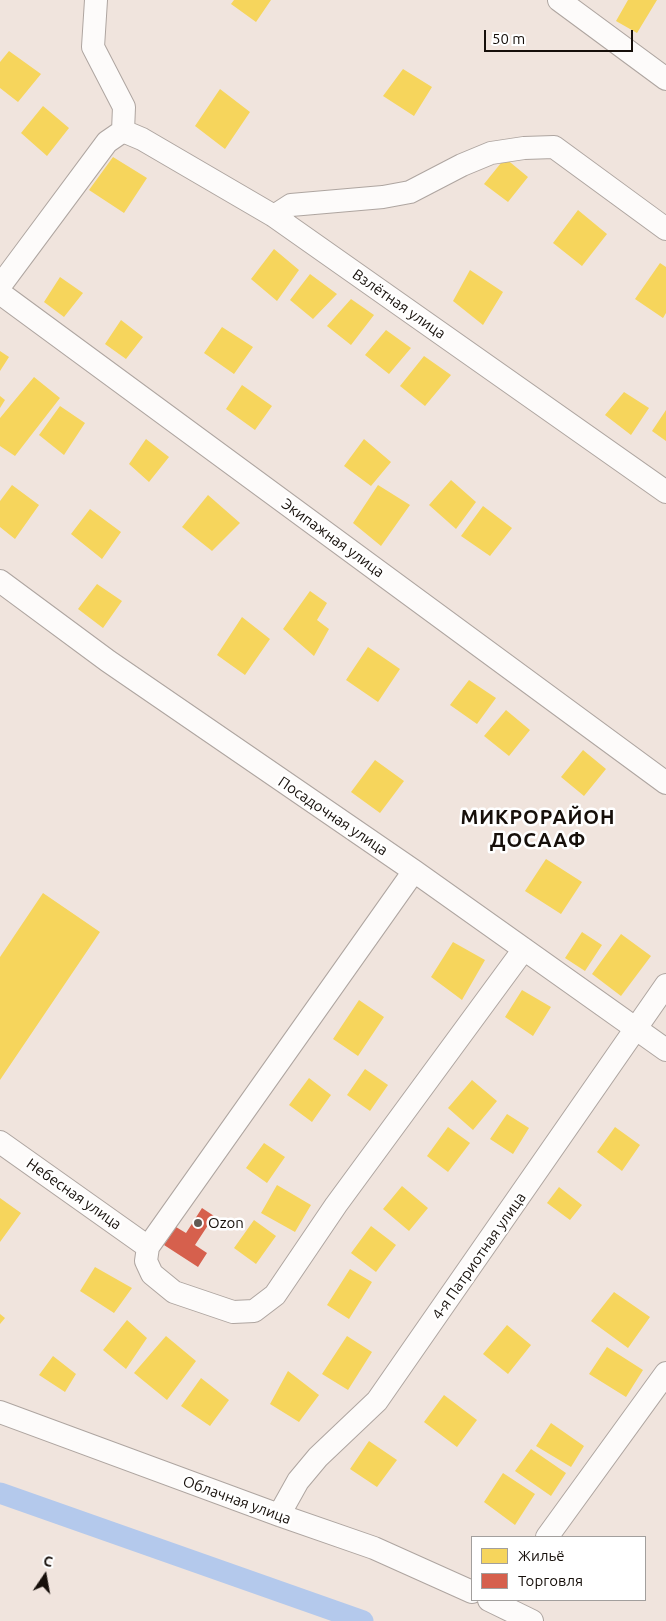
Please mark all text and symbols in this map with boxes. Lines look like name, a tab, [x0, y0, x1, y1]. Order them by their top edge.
scale bar	[486, 20, 635, 52]
text: 50 m	[492, 30, 525, 47]
street label: Взлётная улица	[349, 265, 449, 343]
street label: Экипажная улица	[278, 495, 388, 581]
street label: Посадочная улица	[275, 773, 391, 859]
district label: МИКРОРАЙОН ДОСААФ	[459, 805, 617, 852]
street label: Небесная улица	[23, 1155, 125, 1233]
street label: 4-я Патриотная улица	[428, 1189, 530, 1323]
place label: Ozon	[208, 1214, 244, 1232]
marker: Ozon	[192, 1217, 204, 1229]
street label: Облачная улица	[180, 1472, 294, 1528]
legend	[471, 1536, 646, 1601]
text: Жильё	[518, 1547, 565, 1564]
north arrow	[20, 1551, 70, 1601]
text: С	[42, 1553, 54, 1570]
text: Торговля	[518, 1572, 583, 1589]

